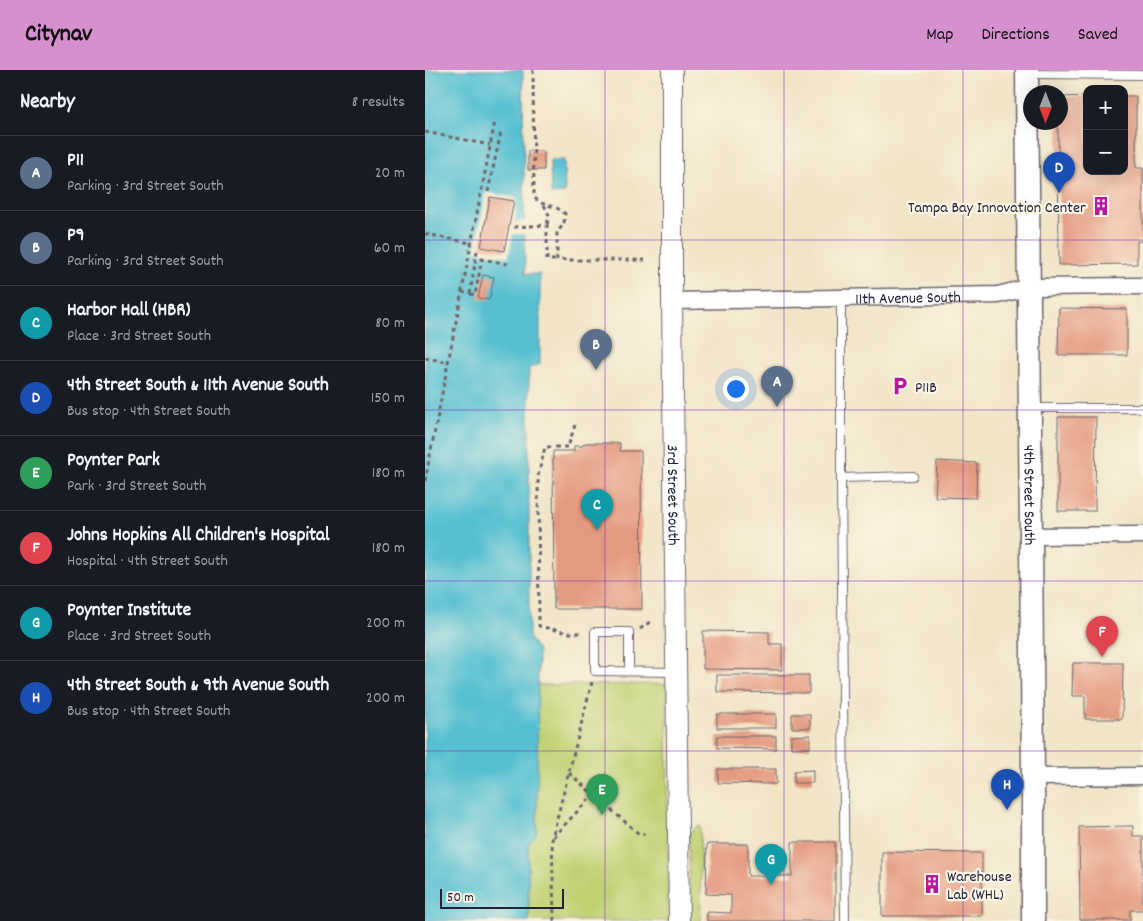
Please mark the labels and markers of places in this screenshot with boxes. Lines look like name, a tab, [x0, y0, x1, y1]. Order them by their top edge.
pin: D	[1043, 152, 1075, 193]
building icon: Tampa Bay Innovation Center	[1090, 195, 1112, 217]
place label: Tampa Bay Innovation Center	[908, 197, 1086, 220]
pin: B	[580, 329, 612, 370]
pin: A	[761, 366, 793, 407]
parking icon: P11B	[889, 375, 911, 397]
place label: P11B	[915, 377, 937, 400]
pin: C	[581, 489, 613, 530]
pin: F	[1086, 616, 1118, 657]
pin: H	[991, 769, 1023, 810]
pin: E	[586, 774, 618, 815]
pin: G	[755, 844, 787, 885]
place label: Warehouse Lab (WHL)	[947, 866, 1012, 907]
building icon: Warehouse Lab (WHL)	[921, 873, 943, 895]

